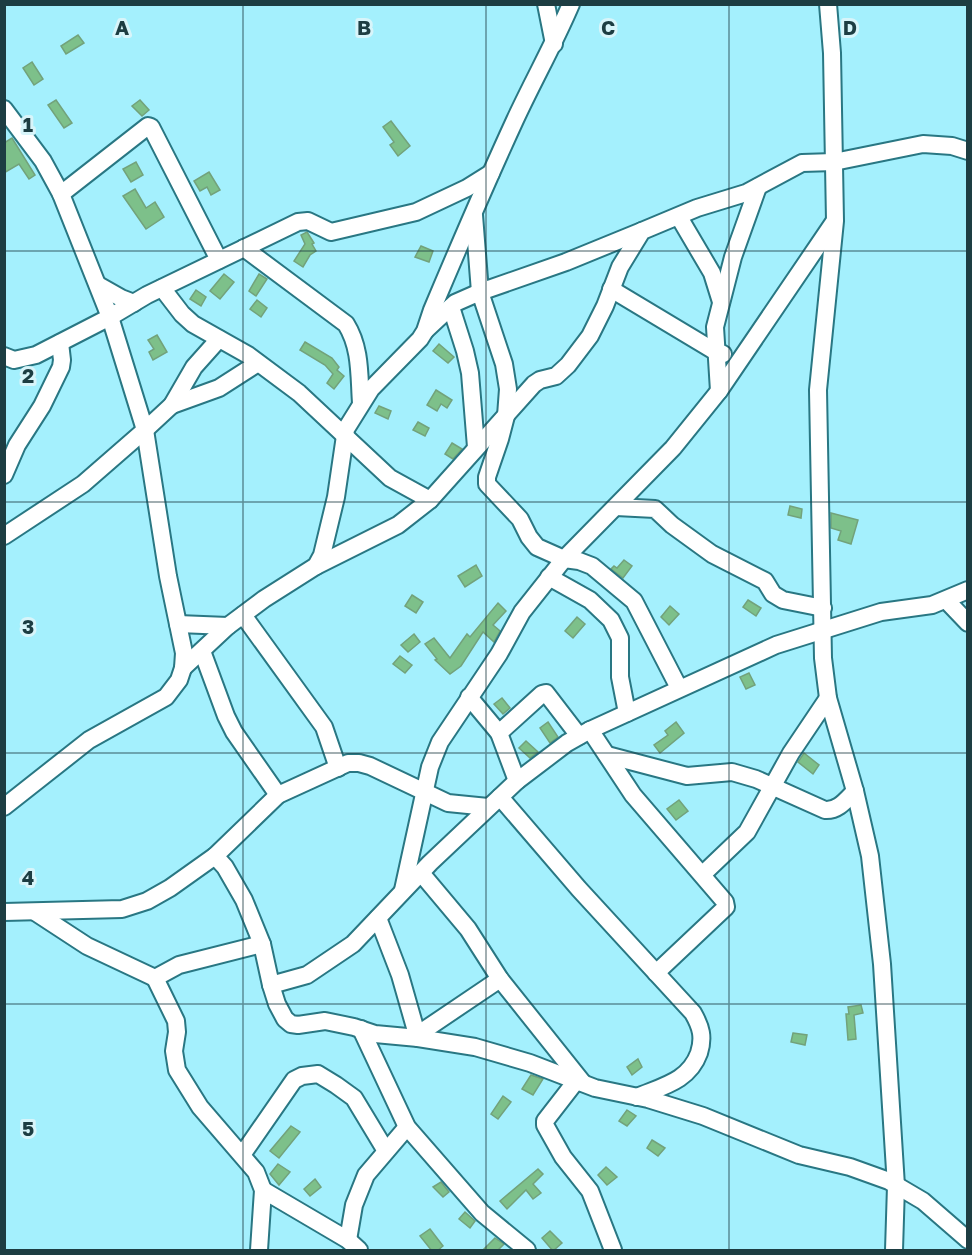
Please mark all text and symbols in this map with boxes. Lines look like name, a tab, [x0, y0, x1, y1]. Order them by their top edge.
text: A	[115, 15, 129, 39]
text: B	[357, 15, 371, 39]
text: C	[601, 15, 615, 39]
text: D	[843, 15, 857, 39]
text: 1	[23, 112, 33, 136]
text: 2	[22, 363, 34, 387]
text: 3	[22, 614, 34, 638]
text: 4	[22, 865, 34, 889]
text: 5	[22, 1116, 34, 1140]

